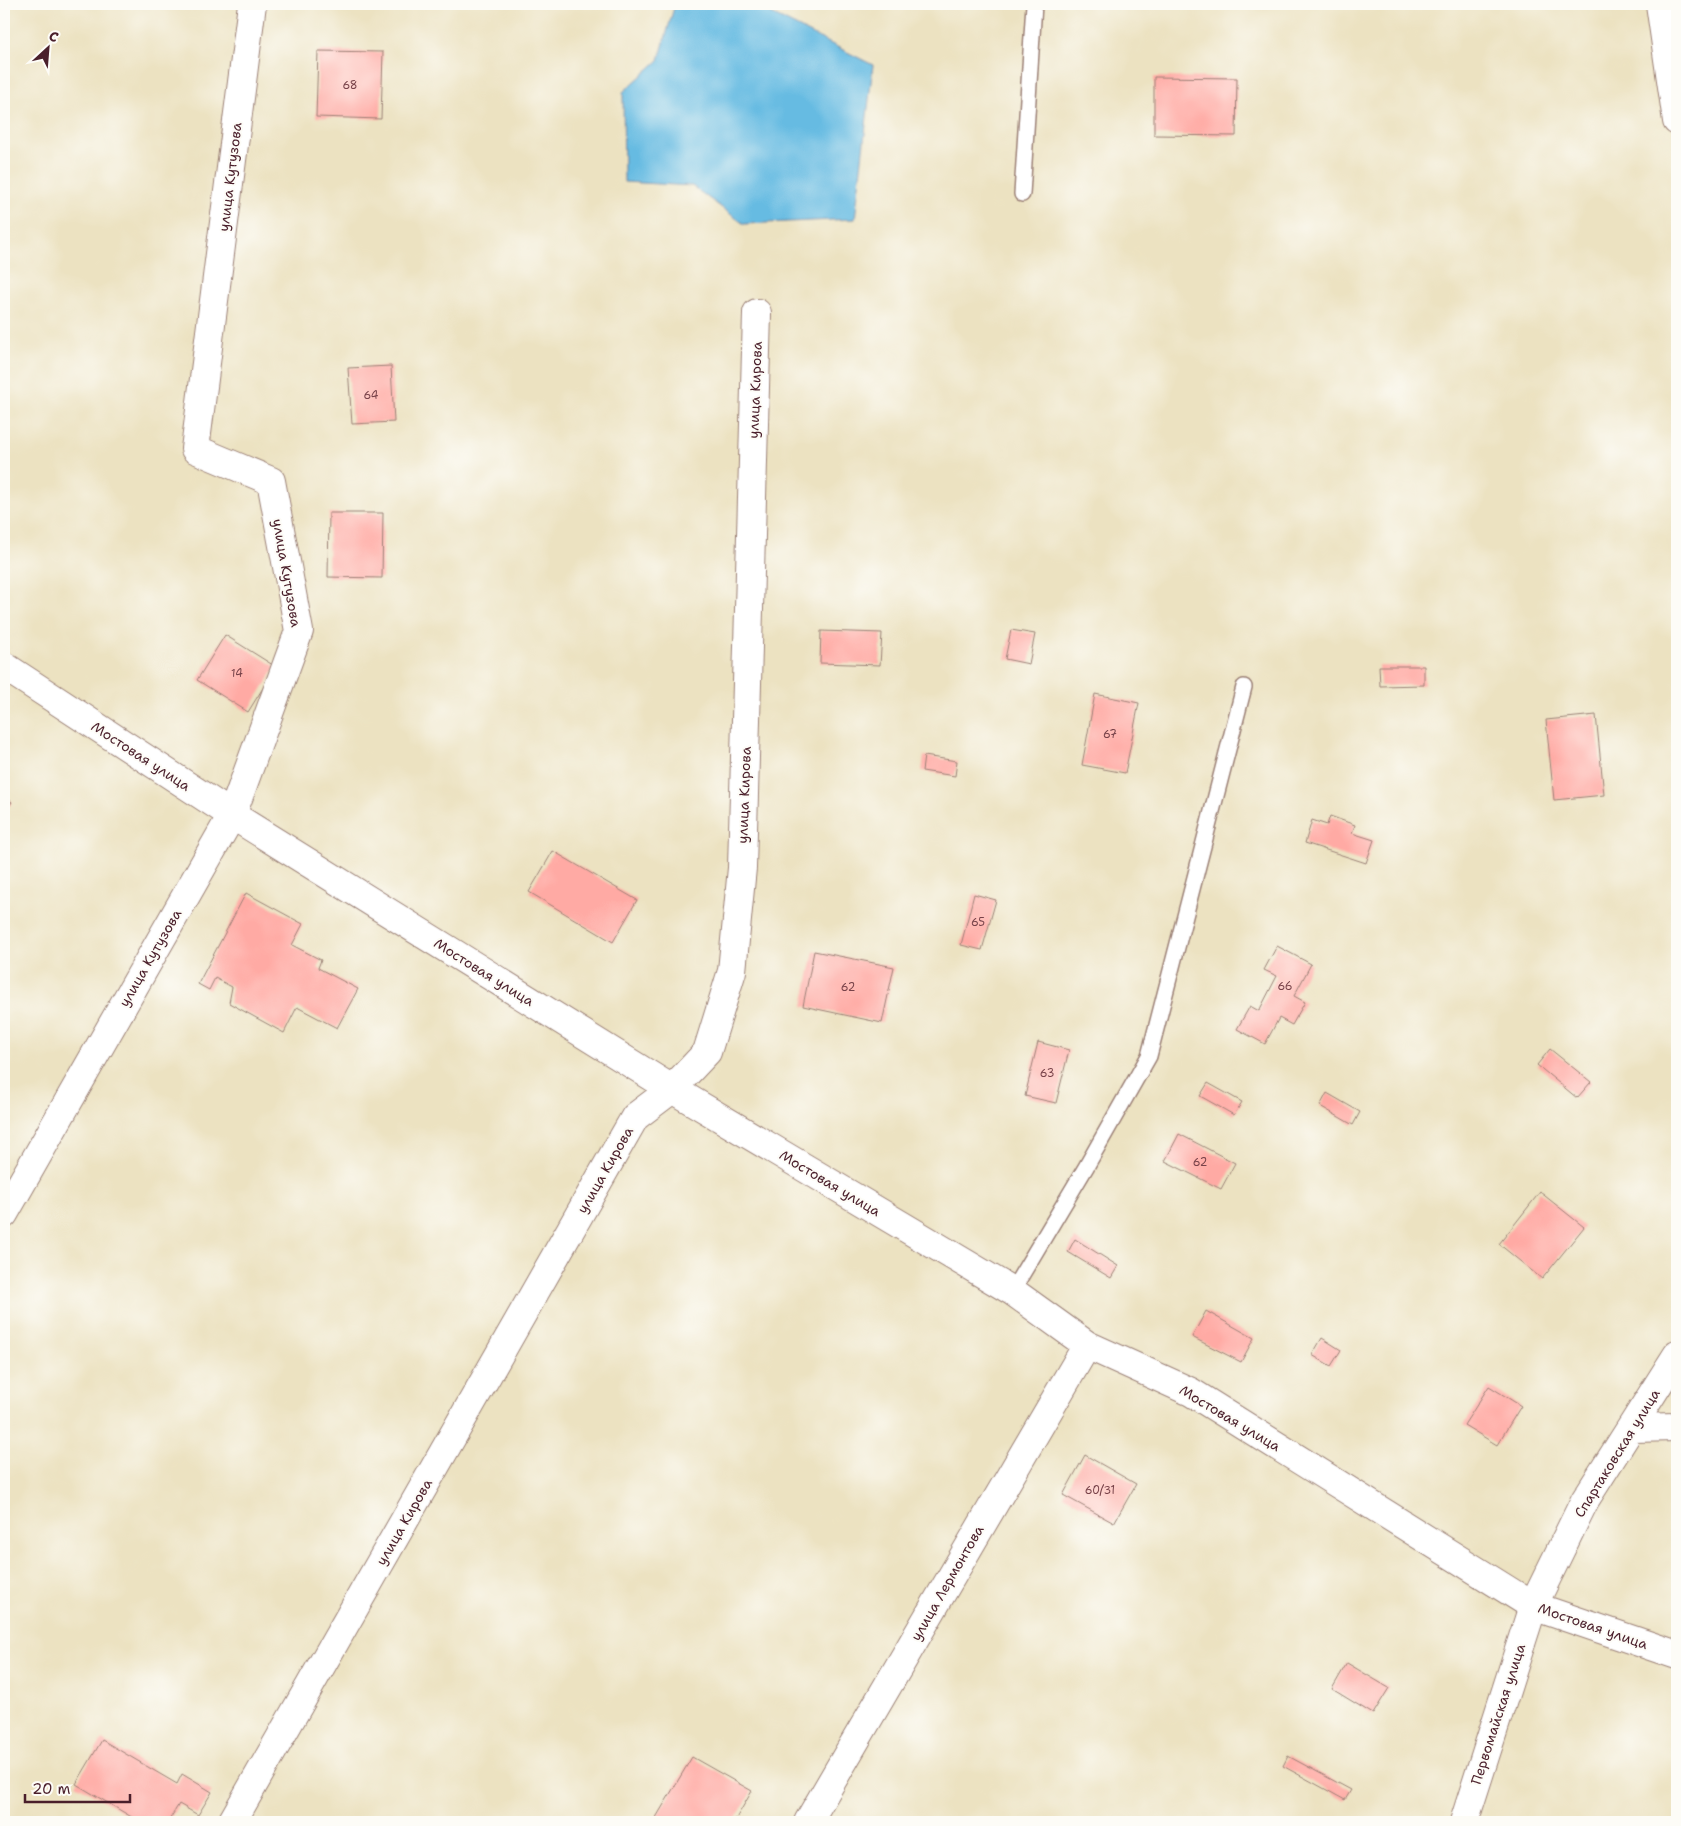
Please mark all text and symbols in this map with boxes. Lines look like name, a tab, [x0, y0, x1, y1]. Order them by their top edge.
north arrow	[22, 22, 72, 72]
text: С	[46, 26, 62, 46]
house number: 68	[343, 78, 357, 93]
street label: улица Кутузова	[214, 121, 246, 233]
street label: улица Кирова	[744, 341, 766, 439]
house number: 64	[363, 388, 379, 403]
street label: улица Кутузова	[269, 517, 305, 629]
house number: 14	[231, 666, 243, 681]
street label: Мостовая улица	[88, 717, 194, 795]
house number: 67	[1103, 727, 1117, 742]
street label: улица Кирова	[733, 746, 755, 844]
street label: улица Кутузова	[115, 906, 185, 1010]
house number: 65	[971, 915, 985, 930]
street label: Мостовая улица	[431, 934, 538, 1010]
house number: 66	[1277, 979, 1293, 994]
house number: 62	[841, 980, 855, 995]
house number: 63	[1040, 1066, 1054, 1081]
street label: улица Кирова	[573, 1123, 637, 1217]
street label: Мостовая улица	[776, 1146, 884, 1220]
house number: 62	[1193, 1155, 1207, 1170]
street label: Мостовая улица	[1176, 1381, 1284, 1455]
street label: Спартаковская улица	[1570, 1385, 1664, 1521]
street label: улица Кирова	[372, 1475, 436, 1569]
house number: 60/31	[1085, 1483, 1115, 1498]
street label: улица Лермонтова	[907, 1522, 988, 1644]
street label: Мостовая улица	[1536, 1599, 1650, 1653]
street label: Первомайская улица	[1467, 1641, 1529, 1787]
scale bar	[25, 1771, 130, 1803]
text: 20 m	[32, 1779, 71, 1799]

